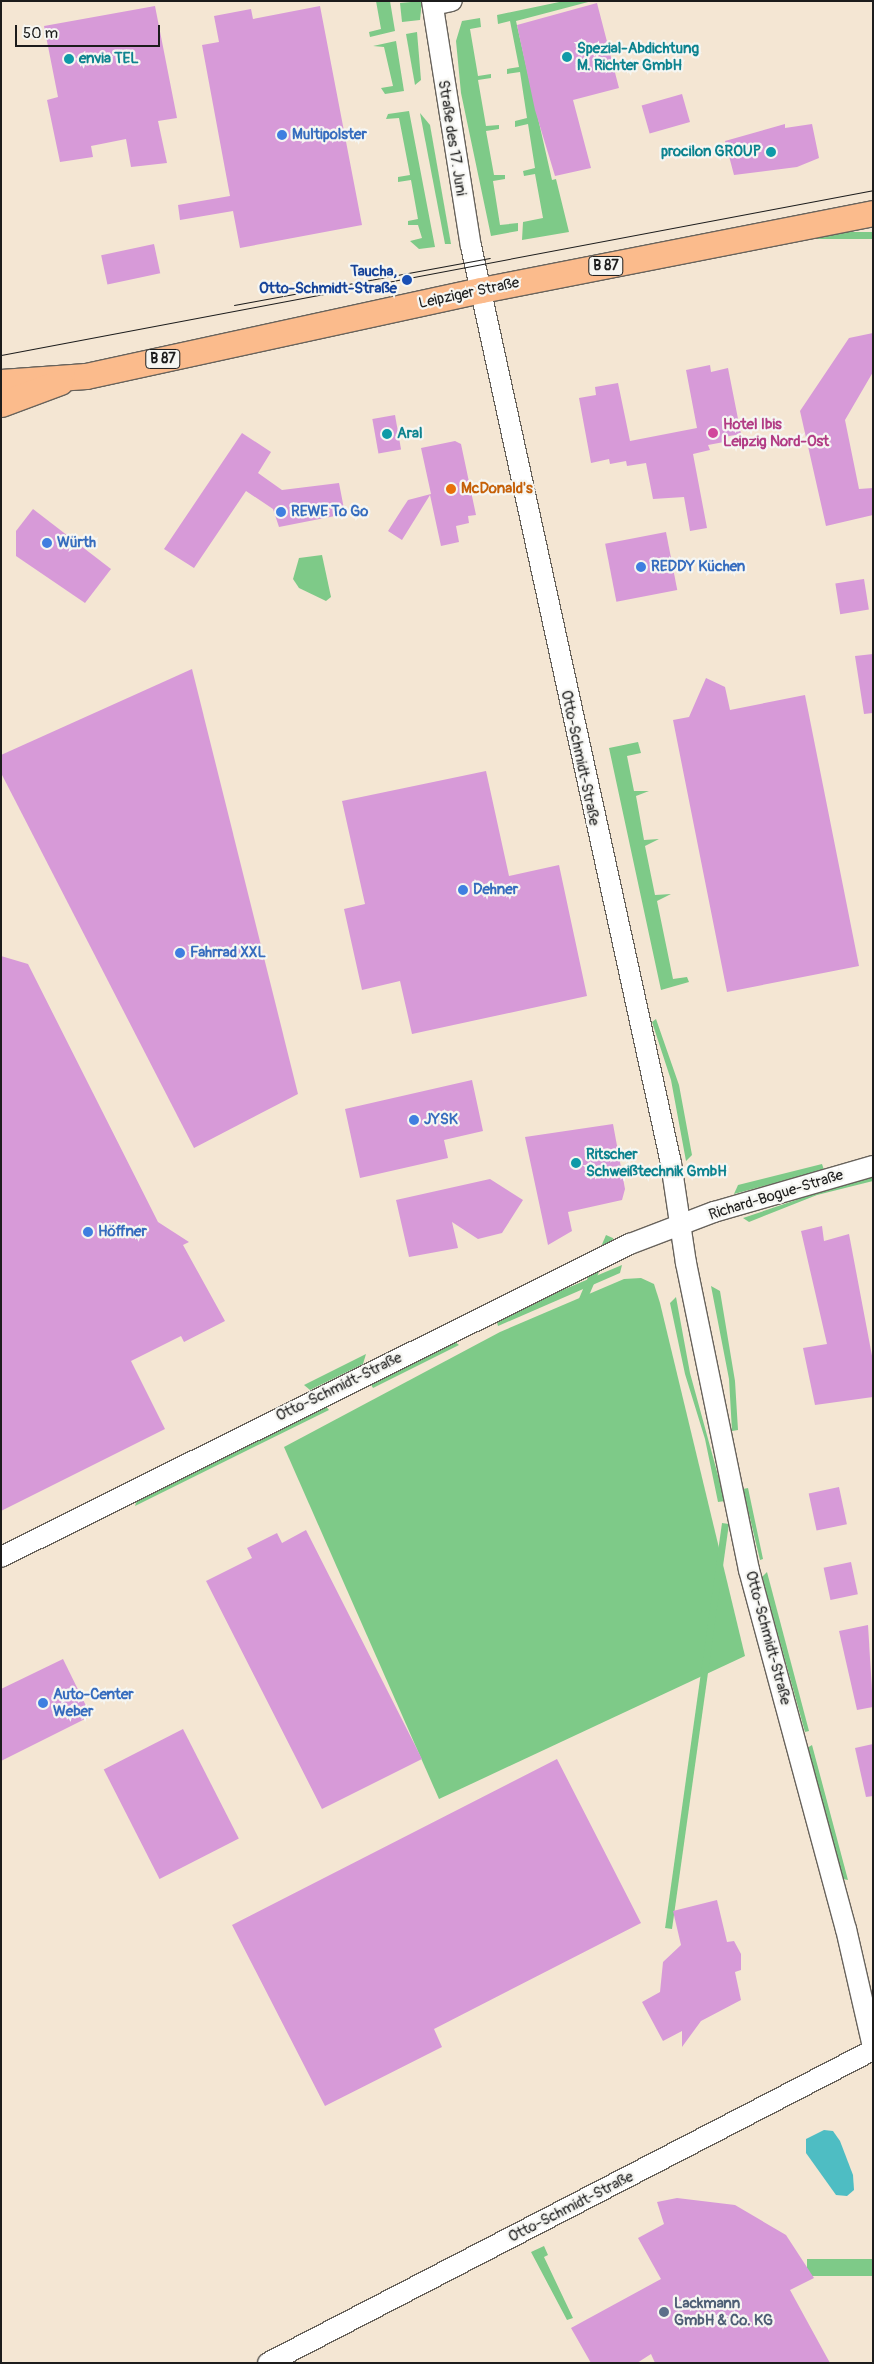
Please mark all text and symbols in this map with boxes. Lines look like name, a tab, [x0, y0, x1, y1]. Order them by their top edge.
scale bar	[18, 15, 162, 47]
text: 50 m	[23, 24, 58, 43]
place label: Spezial-Abdichtung M. Richter GmbH	[577, 39, 699, 74]
place label: envia TEL	[79, 50, 139, 68]
marker: Spezial-Abdichtung M. Richter GmbH	[561, 51, 573, 63]
marker: envia TEL	[63, 53, 75, 65]
street label: Straße des 17. Juni	[434, 79, 470, 197]
place label: Multipolster	[292, 126, 367, 144]
marker: Multipolster	[276, 129, 288, 141]
place label: procilon GROUP	[661, 143, 761, 161]
marker: procilon GROUP	[765, 146, 777, 158]
road number: B 87	[587, 255, 625, 278]
place label: Taucha, Otto-Schmidt-Straße	[259, 262, 397, 297]
marker: Taucha, Otto-Schmidt-Straße	[401, 274, 413, 286]
street label: Leipziger Straße	[417, 274, 521, 312]
road number: B 87	[144, 348, 182, 370]
place label: Hotel Ibis Leipzig Nord-Ost	[723, 415, 829, 450]
place label: Aral	[397, 425, 423, 443]
marker: Hotel Ibis Leipzig Nord-Ost	[707, 427, 719, 439]
marker: Aral	[381, 428, 393, 440]
place label: McDonald's	[461, 480, 533, 498]
marker: McDonald's	[445, 483, 457, 495]
place label: REWE To Go	[291, 503, 368, 521]
marker: REWE To Go	[275, 506, 287, 518]
place label: Würth	[57, 534, 96, 552]
marker: Würth	[41, 537, 53, 549]
place label: REDDY Küchen	[651, 558, 745, 576]
marker: REDDY Küchen	[635, 561, 647, 573]
street label: Otto-Schmidt-Straße	[557, 689, 603, 827]
place label: Dehner	[473, 881, 518, 899]
marker: Dehner	[457, 884, 469, 896]
place label: Fahrrad XXL	[190, 944, 266, 962]
marker: Fahrrad XXL	[174, 947, 186, 959]
place label: JYSK	[424, 1111, 458, 1129]
marker: JYSK	[408, 1114, 420, 1126]
place label: Ritscher Schweißtechnik GmbH	[586, 1145, 727, 1180]
marker: Ritscher Schweißtechnik GmbH	[570, 1157, 582, 1169]
street label: Richard-Bogue-Straße	[706, 1166, 846, 1224]
place label: Höffner	[98, 1223, 147, 1241]
marker: Höffner	[82, 1226, 94, 1238]
street label: Otto-Schmidt-Straße	[273, 1349, 405, 1425]
street label: Otto-Schmidt-Straße	[741, 1569, 795, 1707]
place label: Auto-Center Weber	[53, 1685, 134, 1720]
marker: Auto-Center Weber	[37, 1697, 49, 1709]
street label: Otto-Schmidt-Straße	[505, 2168, 637, 2246]
place label: Lackmann GmbH & Co. KG	[674, 2294, 773, 2329]
marker: Lackmann GmbH & Co. KG	[658, 2306, 670, 2318]

